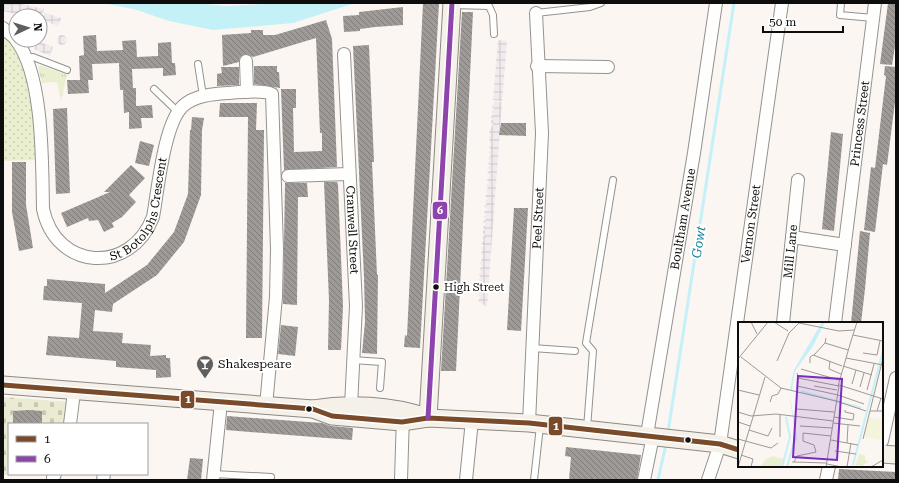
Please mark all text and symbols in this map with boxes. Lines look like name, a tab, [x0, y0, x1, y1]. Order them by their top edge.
north arrow	[8, 8, 48, 48]
scale bar	[763, 8, 843, 34]
text: 50 m	[769, 15, 796, 29]
text: N	[31, 23, 44, 33]
street label: Princess Street	[848, 79, 872, 167]
street label: St Botolphs Crescent	[108, 156, 170, 264]
street label: Boultham Avenue	[668, 167, 698, 271]
street label: Vernon Street	[738, 183, 763, 265]
street label: Cranwell Street	[343, 185, 361, 275]
street label: Peel Street	[530, 187, 547, 249]
line badge: 6	[432, 201, 448, 220]
text: 6	[437, 204, 443, 217]
street label: Mill Lane	[781, 223, 800, 279]
water label: Gowt	[689, 225, 708, 259]
place label: High Street	[444, 281, 504, 294]
marker: High Street	[431, 282, 441, 292]
inset map	[738, 322, 883, 467]
bar icon: Shakespeare	[195, 354, 215, 379]
place label: Shakespeare	[218, 357, 292, 371]
line badge: 1	[180, 390, 195, 409]
text: 1	[185, 393, 191, 406]
unlabelled marker	[304, 404, 314, 414]
line badge: 1	[548, 416, 563, 436]
text: 1	[553, 420, 559, 433]
legend	[8, 423, 148, 475]
text: 1	[44, 432, 51, 446]
unlabelled marker	[683, 435, 693, 445]
text: 6	[44, 452, 51, 466]

